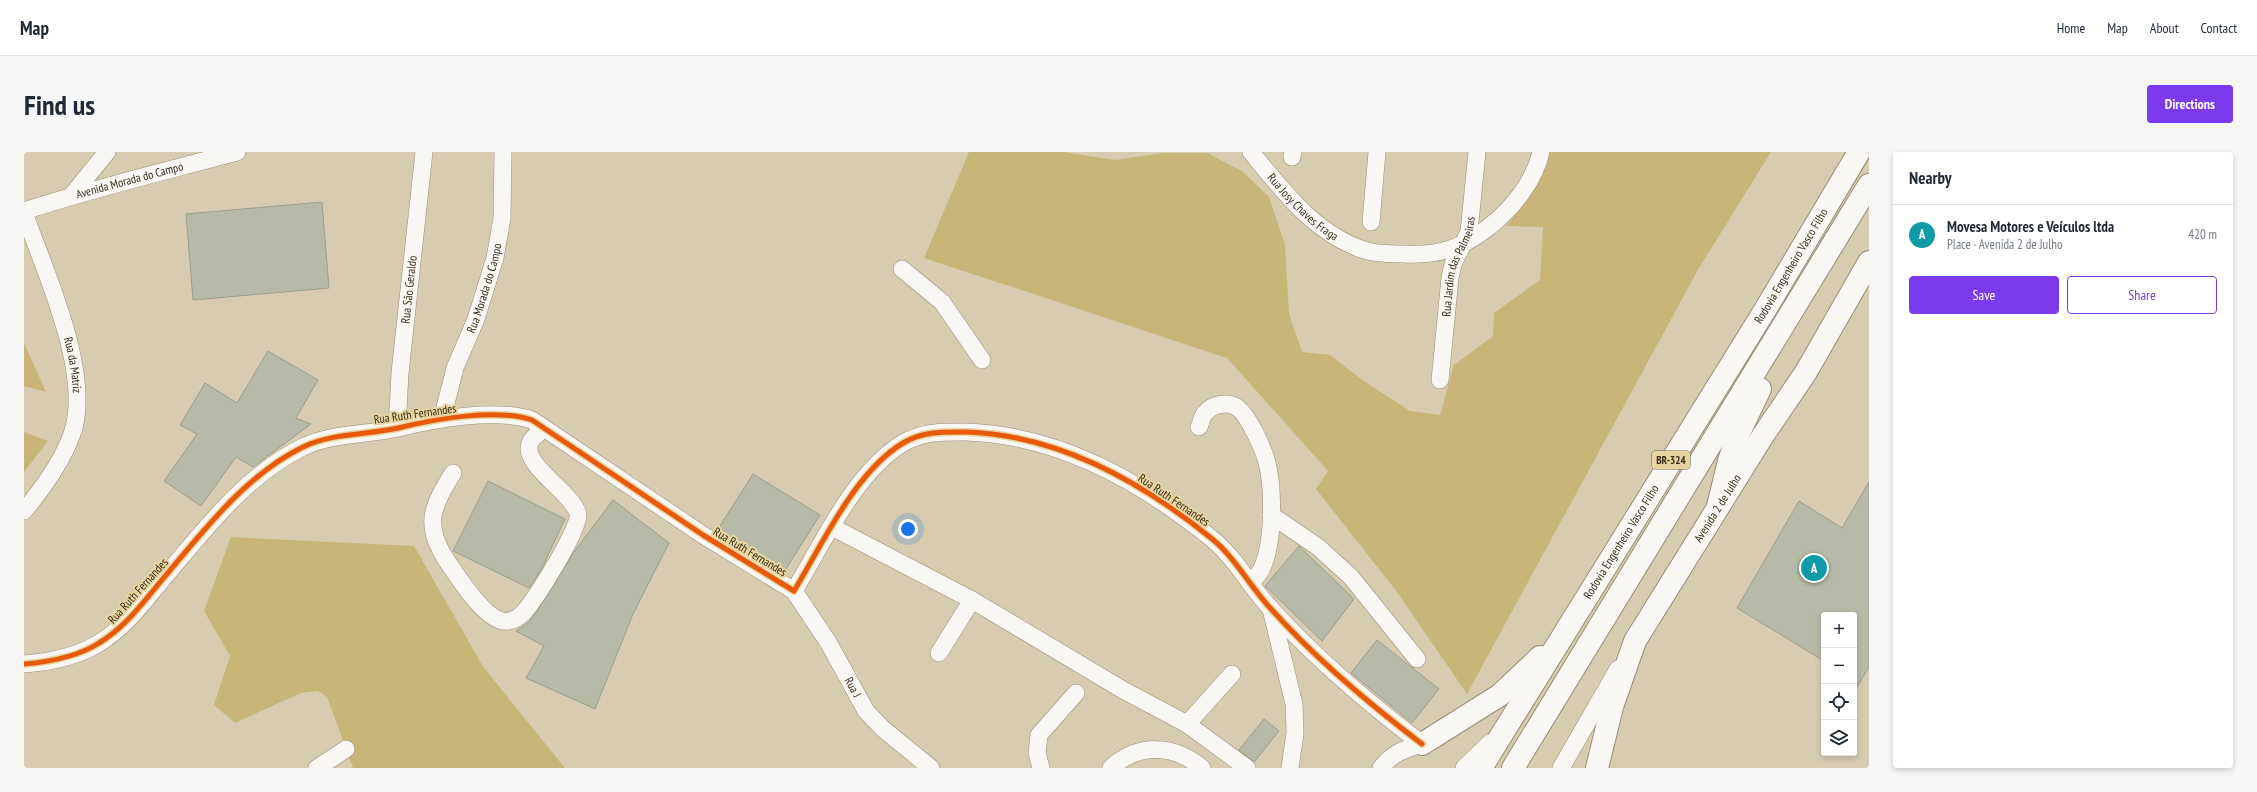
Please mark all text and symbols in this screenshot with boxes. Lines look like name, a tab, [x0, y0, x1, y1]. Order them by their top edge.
text: Map	[20, 16, 49, 40]
text: Home	[2057, 19, 2085, 37]
text: Map	[2107, 19, 2128, 37]
text: About	[2150, 19, 2179, 37]
text: Contact	[2201, 19, 2237, 37]
button: Directions	[2147, 85, 2233, 123]
text: Find us	[24, 86, 95, 123]
street label: Avenida Morada do Campo	[74, 158, 185, 202]
text: Nearby	[1909, 167, 1952, 189]
street label: Rua Josy Chaves Fraga	[1264, 170, 1341, 244]
street label: Rodovia Engenheiro Vasco Filho	[1750, 206, 1831, 326]
street label: Rua Jardim das Palmeiras	[1438, 216, 1478, 317]
text: Movesa Motores e Veículos ltda	[1947, 217, 2114, 236]
text: A	[1919, 226, 1925, 243]
text: 420 m	[2188, 226, 2217, 243]
text: Place · Avenida 2 de Julho	[1947, 236, 2063, 253]
street label: Rua Morada do Campo	[463, 242, 504, 335]
street label: Rua São Geraldo	[397, 255, 420, 324]
button: Save	[1909, 276, 2059, 314]
button: Share	[2067, 276, 2217, 314]
street label: Rua da Matriz	[61, 335, 85, 394]
street label: Rua Ruth Fernandes	[373, 400, 457, 427]
road number: BR-324	[1652, 451, 1690, 469]
street label: Rua Ruth Fernandes	[1136, 470, 1213, 529]
street label: Avenida 2 de Julho	[1690, 471, 1744, 545]
street label: Rodovia Engenheiro Vasco Filho	[1580, 482, 1662, 601]
your location	[898, 519, 918, 539]
street label: Rua Ruth Fernandes	[711, 524, 790, 579]
pin: A	[1801, 553, 1827, 583]
street label: Rua Ruth Fernandes	[104, 555, 171, 627]
map controls	[1821, 612, 1857, 756]
button: +	[1821, 612, 1857, 648]
button: −	[1821, 648, 1857, 684]
street label: Rua J	[842, 674, 865, 700]
button: locate	[1821, 684, 1857, 720]
button: layers	[1821, 720, 1857, 756]

